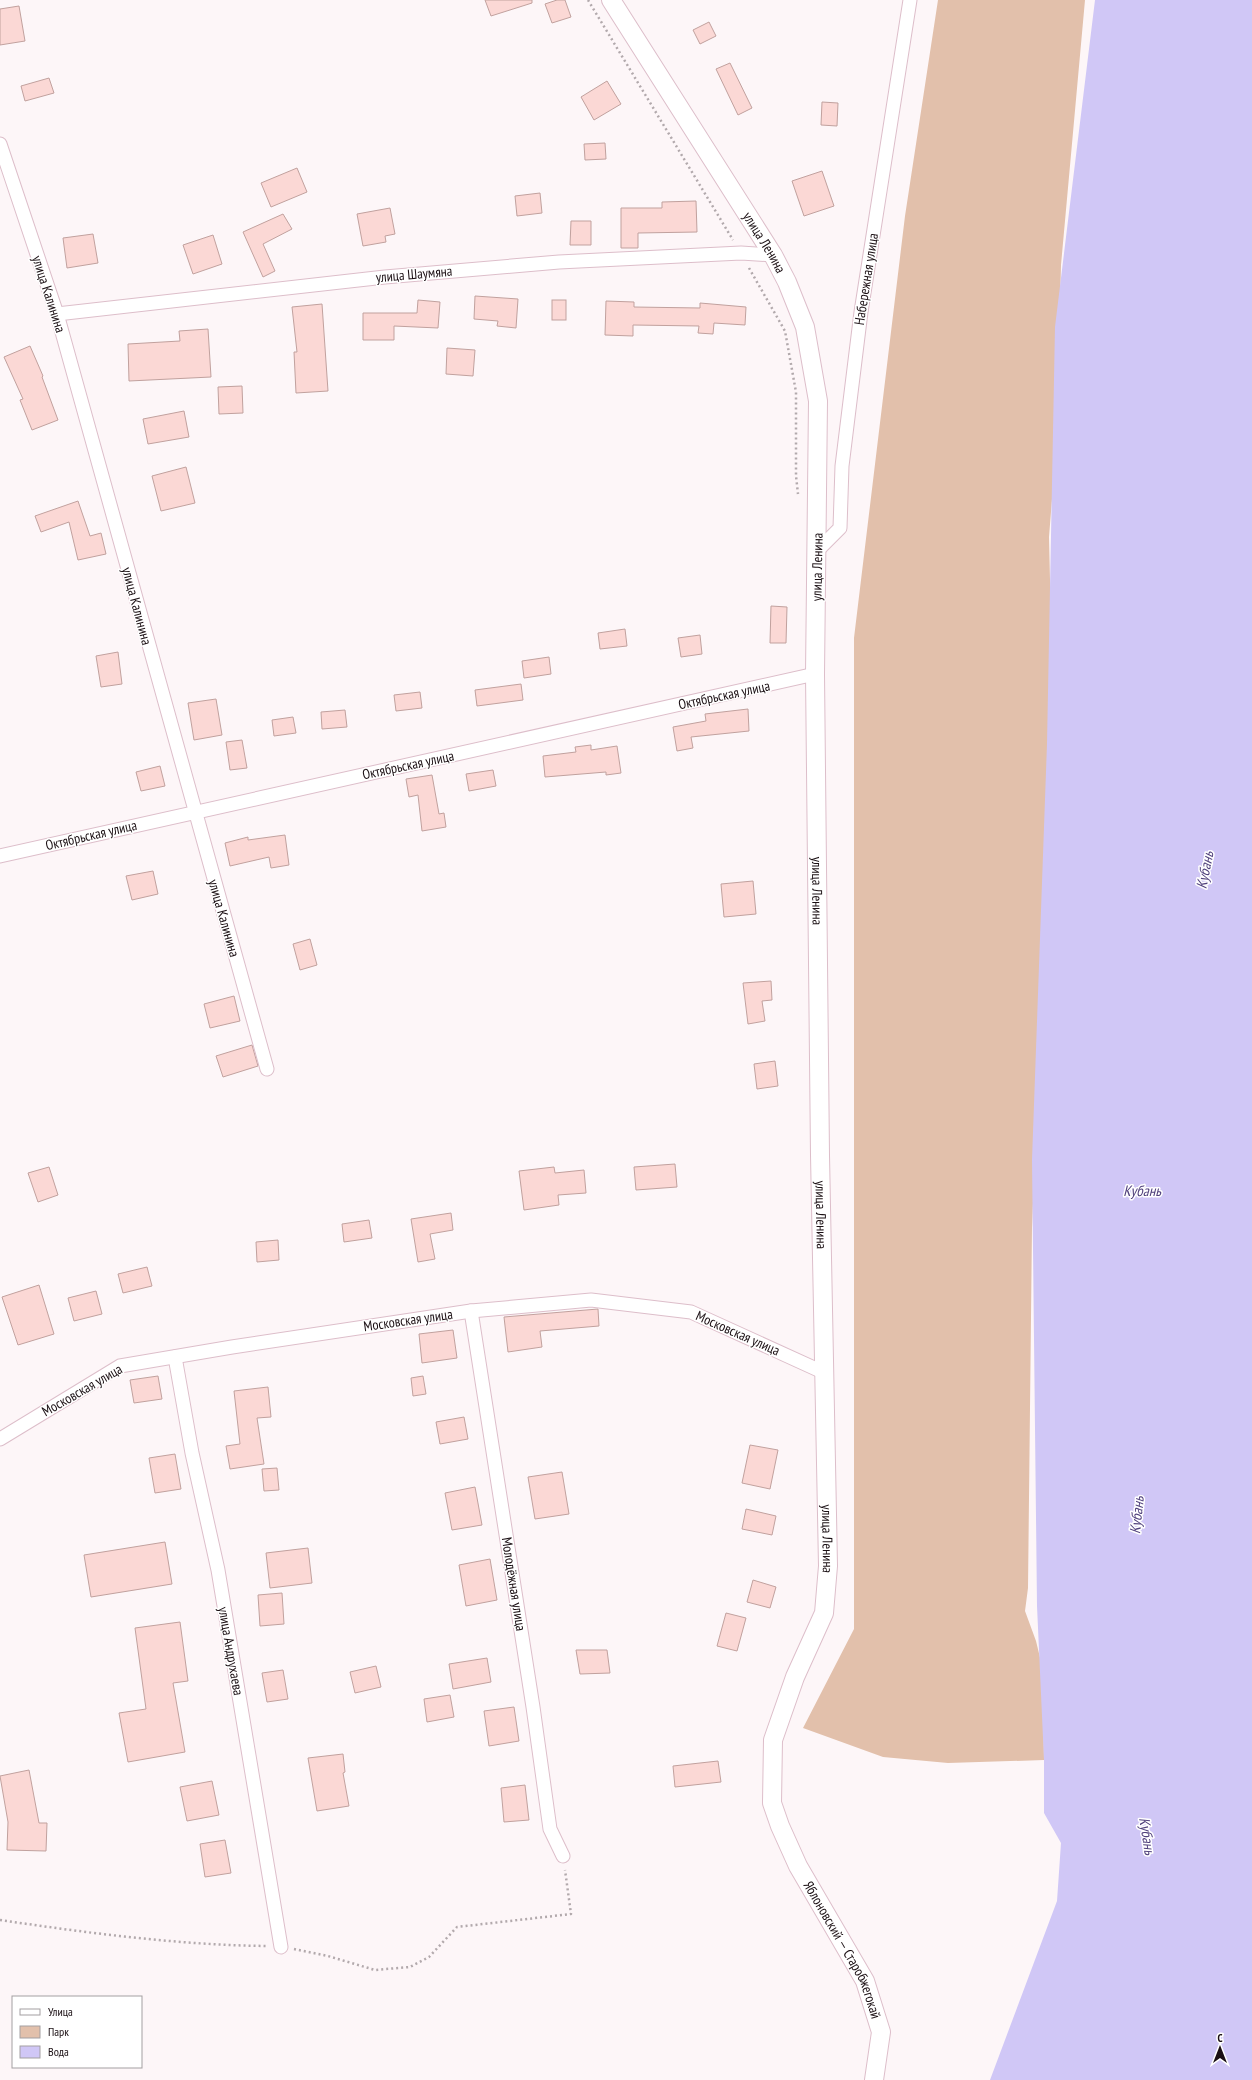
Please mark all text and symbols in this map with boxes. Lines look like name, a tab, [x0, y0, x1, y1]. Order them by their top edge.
street label: улица Ленина	[739, 209, 790, 276]
street label: Набережная улица	[850, 232, 882, 326]
street label: улица Калинина	[28, 253, 70, 335]
street label: улица Шаумяна	[375, 262, 453, 286]
street label: улица Ленина	[807, 533, 827, 601]
street label: улица Калинина	[118, 565, 156, 647]
street label: Октябрьская улица	[676, 676, 772, 714]
street label: Октябрьская улица	[360, 746, 456, 784]
street label: Октябрьская улица	[43, 816, 139, 854]
water label: Кубань	[1192, 848, 1218, 890]
street label: улица Ленина	[808, 857, 827, 925]
street label: улица Калинина	[204, 877, 244, 959]
street label: улица Ленина	[811, 1180, 831, 1249]
water label: Кубань	[1123, 1181, 1162, 1200]
street label: Московская улица	[362, 1305, 454, 1335]
street label: Московская улица	[693, 1306, 783, 1360]
street label: Московская улица	[39, 1360, 125, 1420]
water label: Кубань	[1125, 1494, 1148, 1535]
street label: улица Ленина	[818, 1504, 837, 1574]
street label: Молодёжная улица	[498, 1536, 530, 1632]
street label: улица Андрухаева	[214, 1605, 248, 1697]
water label: Кубань	[1135, 1816, 1160, 1857]
street label: Яблоновский — Старобжегокай	[800, 1878, 885, 2021]
legend	[12, 1996, 142, 2068]
text: Улица	[48, 2004, 73, 2019]
text: Парк	[48, 2024, 69, 2039]
north arrow	[1200, 2028, 1240, 2068]
text: С	[1217, 2031, 1223, 2045]
text: Вода	[48, 2044, 69, 2059]

